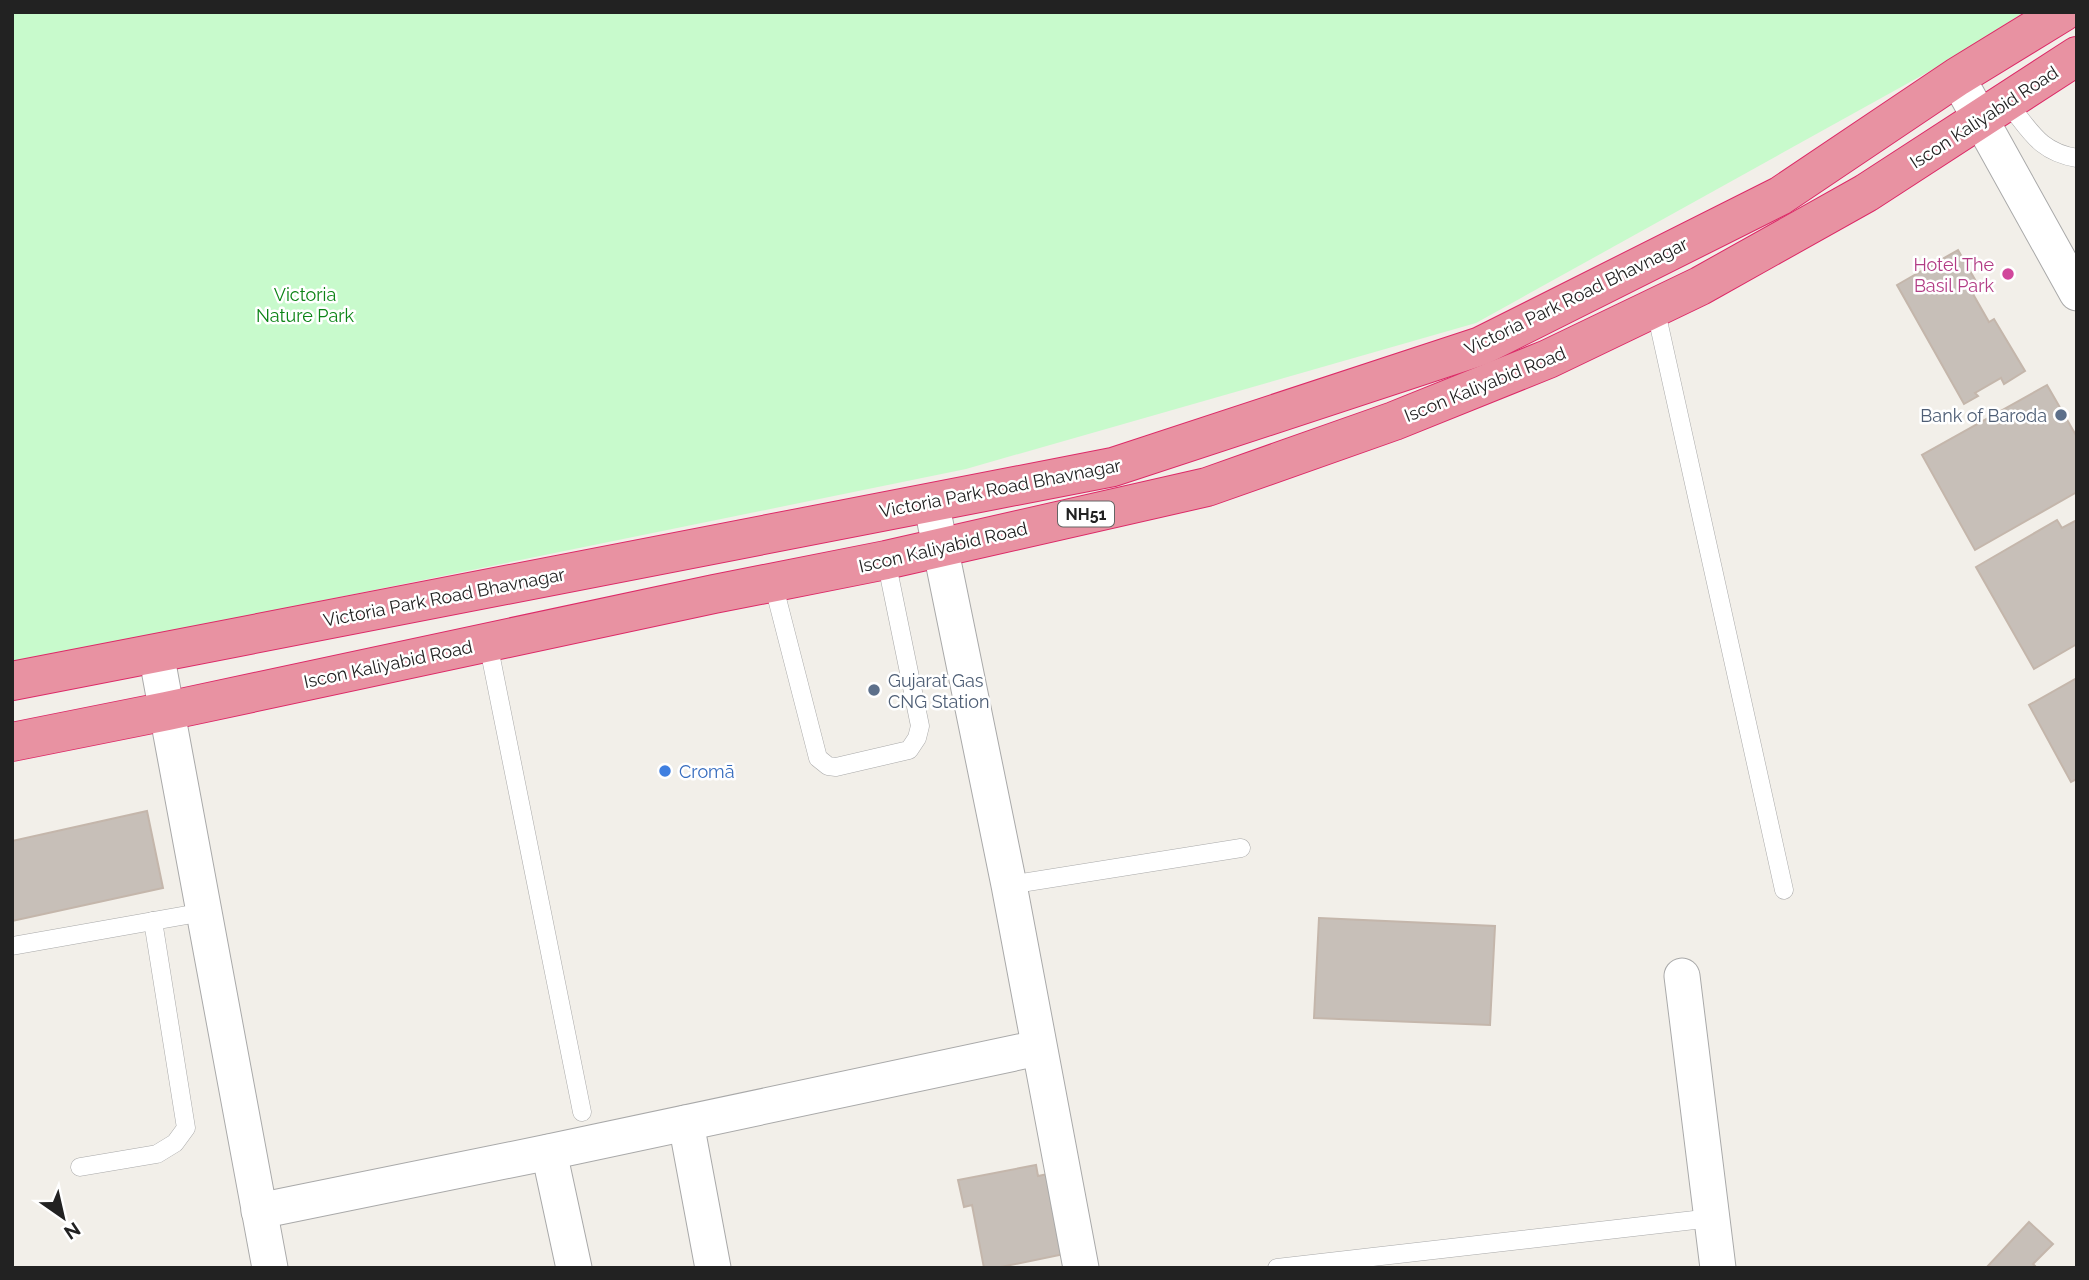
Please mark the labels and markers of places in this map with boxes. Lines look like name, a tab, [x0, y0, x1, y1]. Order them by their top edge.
place label: Hotel The Basil Park	[1913, 254, 1994, 296]
marker: Hotel The Basil Park	[2000, 266, 2016, 282]
place label: Bank of Baroda	[1920, 405, 2047, 426]
marker: Bank of Baroda	[2053, 407, 2069, 423]
place label: Gujarat Gas CNG Station	[888, 670, 989, 712]
marker: Gujarat Gas CNG Station	[866, 682, 882, 698]
place label: Cromā	[679, 761, 734, 782]
marker: Cromā	[657, 763, 673, 779]

